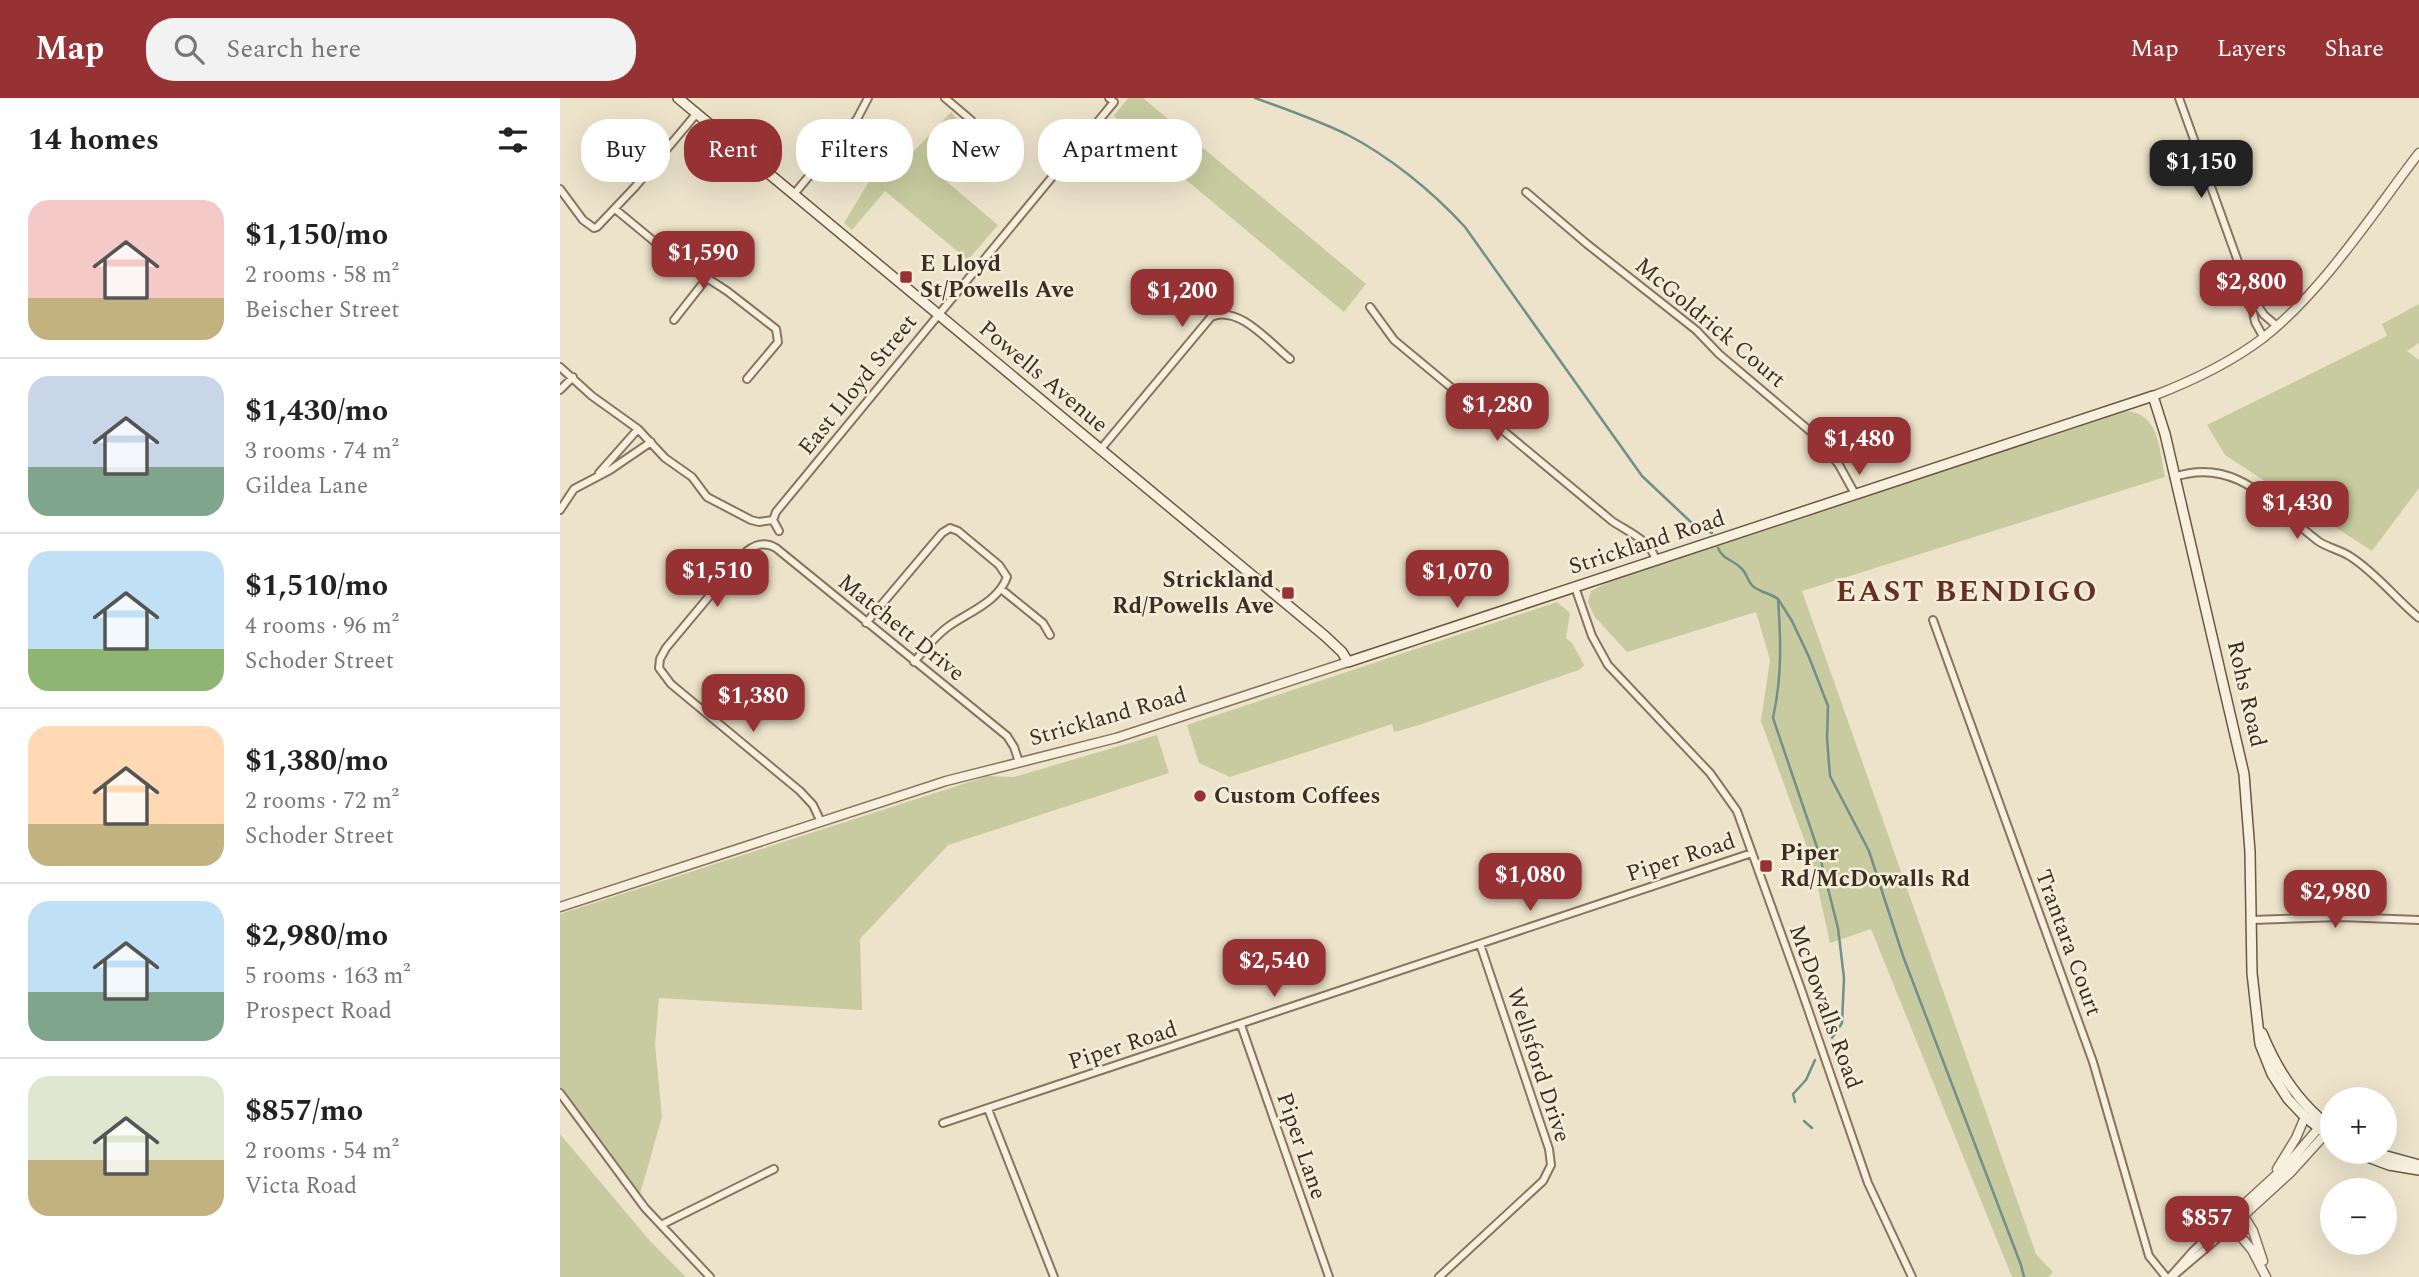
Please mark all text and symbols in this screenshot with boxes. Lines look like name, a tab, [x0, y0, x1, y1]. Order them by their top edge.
search box	[146, 18, 636, 81]
text: Map	[35, 24, 104, 74]
text: Search here	[226, 29, 361, 69]
icon: search	[170, 30, 208, 68]
text: Map	[2130, 31, 2179, 67]
text: Layers	[2217, 31, 2287, 67]
text: Share	[2325, 31, 2384, 67]
text: 14 homes	[28, 117, 159, 163]
chip: Buy	[581, 119, 670, 182]
chip: Rent	[684, 119, 782, 182]
chip: Filters	[796, 119, 913, 182]
chip: New	[927, 119, 1024, 182]
chip: Apartment	[1038, 119, 1202, 182]
icon: filters	[494, 121, 532, 159]
pin: $1,150	[2144, 140, 2258, 200]
text: $1,150	[2166, 145, 2236, 180]
text: $1,150/mo	[245, 212, 388, 258]
icon: home	[84, 228, 168, 312]
pin: $1,590	[646, 232, 760, 291]
text: $1,590	[668, 236, 738, 271]
place label: E Lloyd St/Powells Ave	[920, 247, 1074, 308]
street label: McGoldrick Court	[1627, 249, 1793, 397]
text: 2 rooms · 58 m²	[245, 258, 399, 293]
pin: $2,800	[2194, 260, 2308, 320]
text: $2,800	[2216, 265, 2286, 300]
marker: E Lloyd St/Powells Ave	[898, 269, 914, 285]
pin: $1,200	[1125, 270, 1239, 329]
text: $1,200	[1147, 274, 1217, 309]
text: Beischer Street	[245, 293, 399, 328]
street label: East Lloyd Street	[790, 307, 926, 463]
street label: Powells Avenue	[970, 312, 1116, 442]
pin: $1,280	[1440, 384, 1554, 443]
text: $1,430/mo	[245, 388, 388, 434]
text: $1,280	[1462, 388, 1532, 423]
icon: home	[84, 404, 168, 488]
pin: $1,480	[1802, 418, 1916, 477]
text: $1,480	[1824, 422, 1894, 457]
text: 3 rooms · 74 m²	[245, 434, 399, 469]
text: Gildea Lane	[245, 469, 368, 504]
pin: $1,430	[2240, 482, 2354, 541]
text: $1,430	[2262, 486, 2332, 521]
street label: Strickland Road	[1564, 501, 1730, 585]
pin: $1,510	[660, 550, 774, 609]
pin: $1,070	[1400, 550, 1514, 610]
text: $1,510	[682, 554, 752, 589]
text: $1,070	[1422, 555, 1492, 590]
text: $1,510/mo	[245, 563, 388, 609]
place label: Strickland Rd/Powells Ave	[1112, 563, 1274, 624]
street label: Matchett Drive	[830, 566, 972, 690]
district label: EAST BENDIGO	[1836, 569, 2098, 615]
icon: home	[84, 579, 168, 663]
marker: Strickland Rd/Powells Ave	[1280, 585, 1296, 601]
text: 4 rooms · 96 m²	[245, 609, 399, 644]
street label: Rohs Road	[2217, 637, 2275, 751]
text: Schoder Street	[245, 644, 394, 679]
pin: $1,380	[696, 674, 810, 734]
street label: Strickland Road	[1025, 678, 1191, 756]
text: $1,380	[718, 679, 788, 714]
text: $1,380/mo	[245, 738, 388, 784]
icon: home	[84, 754, 168, 838]
place label: Custom Coffees	[1214, 779, 1381, 814]
text: 2 rooms · 72 m²	[245, 784, 399, 819]
marker: Custom Coffees	[1192, 788, 1208, 804]
text: Schoder Street	[245, 819, 394, 854]
street label: Piper Road	[1622, 824, 1740, 892]
place label: Piper Rd/McDowalls Rd	[1780, 836, 1970, 897]
pin: $1,080	[1473, 854, 1587, 913]
text: $1,080	[1495, 858, 1565, 893]
marker: Piper Rd/McDowalls Rd	[1758, 858, 1774, 874]
street label: Trantara Court	[2025, 865, 2111, 1021]
pin: $2,980	[2278, 870, 2392, 930]
text: $2,980	[2300, 875, 2370, 910]
text: $2,980/mo	[245, 913, 388, 959]
street label: McDowalls Road	[1779, 920, 1871, 1094]
icon: home	[84, 929, 168, 1013]
pin: $2,540	[1217, 940, 1331, 999]
text: $2,540	[1239, 944, 1309, 979]
text: 5 rooms · 163 m²	[245, 959, 411, 994]
street label: Wellsford Drive	[1496, 983, 1580, 1147]
text: Prospect Road	[245, 994, 392, 1029]
street label: Piper Road	[1064, 1012, 1182, 1080]
map controls	[2320, 1087, 2397, 1255]
button: +	[2320, 1087, 2397, 1164]
text: $857/mo	[245, 1088, 363, 1134]
street label: Piper Lane	[1266, 1088, 1336, 1204]
icon: home	[84, 1104, 168, 1188]
text: 2 rooms · 54 m²	[245, 1134, 399, 1169]
text: Victa Road	[245, 1169, 357, 1204]
button: −	[2320, 1178, 2397, 1255]
pin: $857	[2166, 1196, 2248, 1256]
text: $857	[2181, 1201, 2233, 1236]

